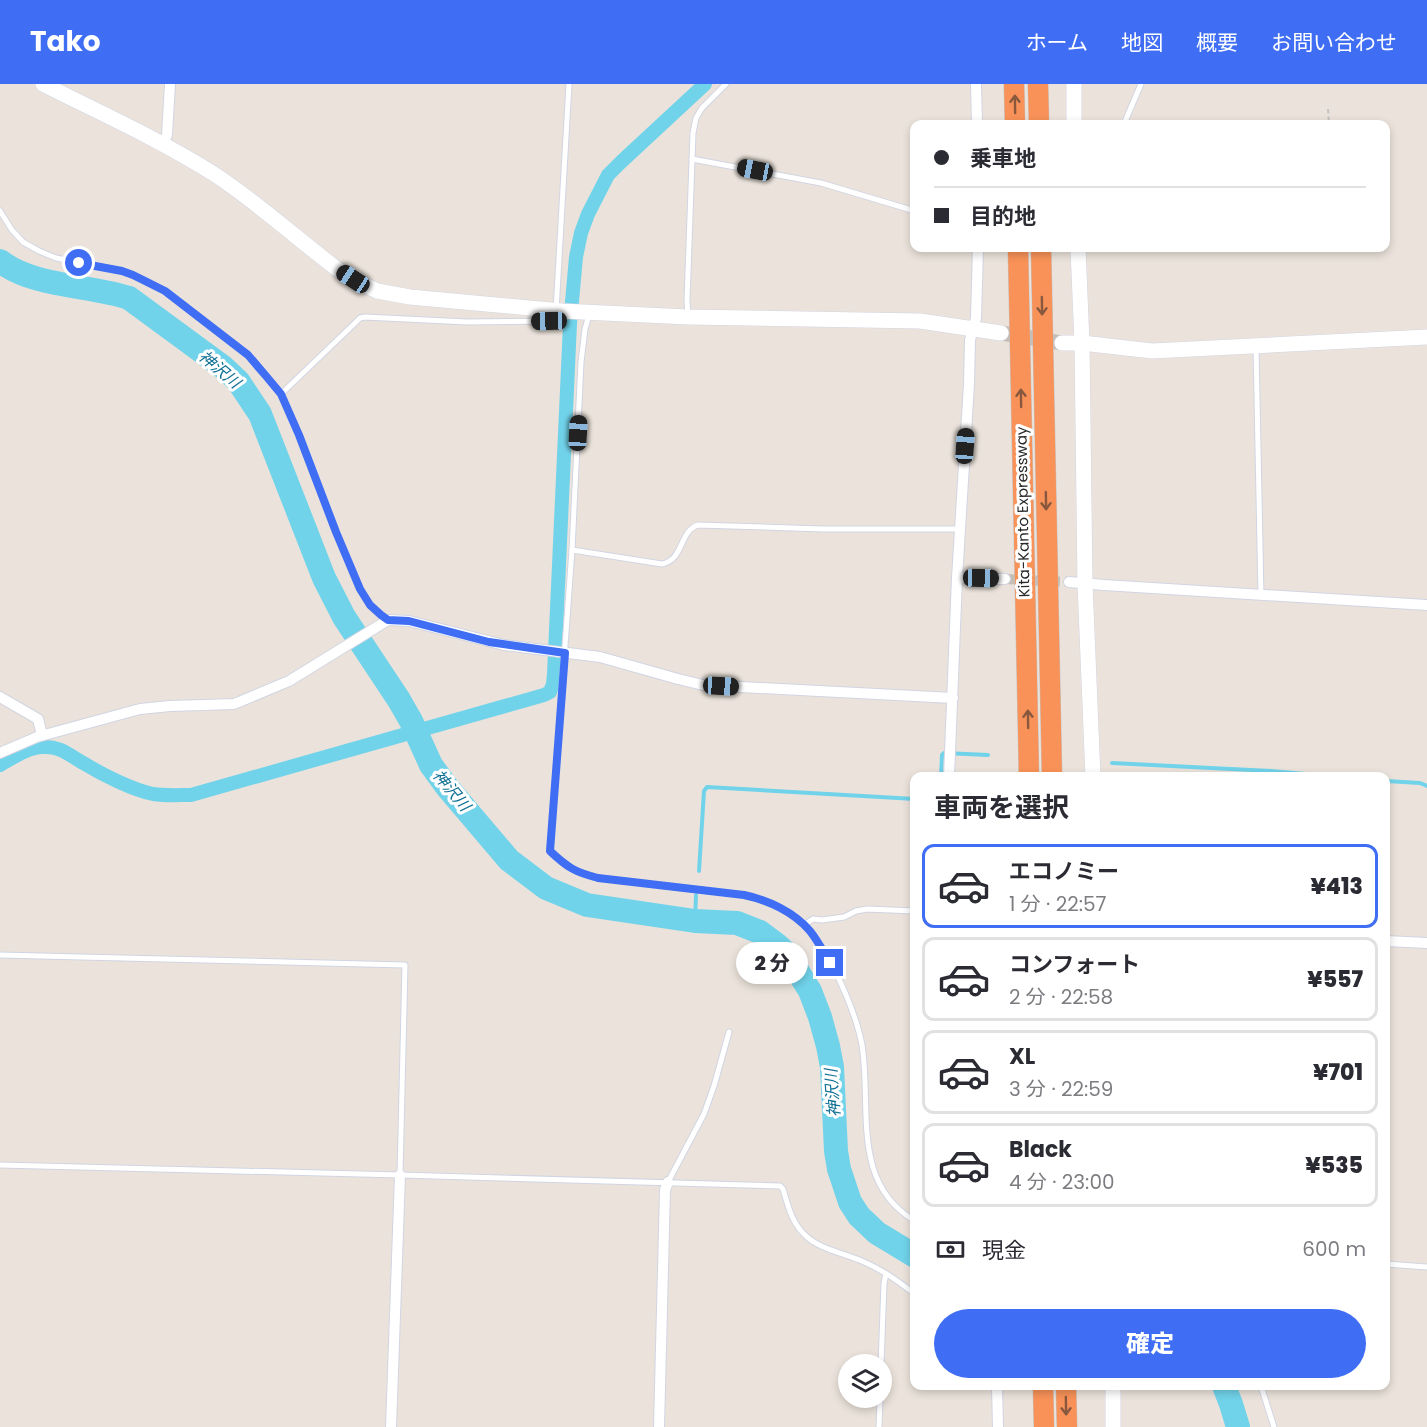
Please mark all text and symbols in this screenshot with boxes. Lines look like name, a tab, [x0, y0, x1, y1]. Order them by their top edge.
text: Tako	[30, 22, 101, 61]
text: ホーム	[1026, 28, 1088, 57]
text: 地図	[1121, 28, 1163, 57]
text: 概要	[1196, 28, 1238, 57]
text: お問い合わせ	[1271, 28, 1397, 57]
one-way arrow	[1009, 95, 1020, 115]
text: 乗車地	[970, 143, 1036, 174]
car	[736, 158, 774, 182]
text: 目的地	[970, 201, 1036, 232]
route start	[65, 249, 92, 276]
car	[333, 262, 373, 296]
one-way arrow	[1037, 295, 1048, 315]
car	[531, 312, 567, 330]
water label: 神沢川	[194, 345, 247, 395]
one-way arrow	[1015, 388, 1027, 408]
car	[568, 415, 588, 451]
street label: Kita-Kanto Expressway	[1011, 426, 1034, 598]
car	[955, 427, 975, 465]
one-way arrow	[1041, 490, 1052, 510]
car	[963, 569, 999, 587]
car	[703, 676, 739, 696]
one-way arrow	[1022, 709, 1034, 729]
water label: 神沢川	[427, 765, 477, 818]
text: 車両を選択	[934, 789, 1069, 826]
text: エコノミー	[1009, 856, 1119, 887]
icon: car	[937, 859, 991, 913]
text: ¥413	[1310, 871, 1363, 902]
text: 1 分 · 22:57	[1009, 890, 1106, 918]
callout: 2 分	[737, 942, 809, 984]
text: 2 分	[754, 949, 790, 977]
route end	[816, 949, 843, 976]
text: コンフォート	[1009, 949, 1140, 980]
icon: car	[937, 952, 991, 1006]
text: ¥557	[1307, 964, 1363, 995]
text: 2 分 · 22:58	[1009, 983, 1113, 1011]
text: XL	[1009, 1041, 1035, 1072]
icon: car	[937, 1045, 991, 1099]
text: ¥701	[1313, 1057, 1363, 1088]
water label: 神沢川	[819, 1066, 846, 1118]
text: 3 分 · 22:59	[1009, 1075, 1113, 1103]
text: Black	[1009, 1134, 1072, 1165]
icon: car	[937, 1138, 991, 1192]
text: ¥535	[1305, 1150, 1363, 1181]
text: 4 分 · 23:00	[1009, 1168, 1115, 1196]
icon: cash	[934, 1233, 967, 1266]
text: 現金	[982, 1235, 1026, 1266]
text: 600 m	[1302, 1235, 1366, 1263]
button: 確定	[934, 1309, 1366, 1378]
map controls	[838, 1354, 892, 1408]
button: layers	[838, 1354, 892, 1408]
one-way arrow	[1060, 1396, 1072, 1416]

